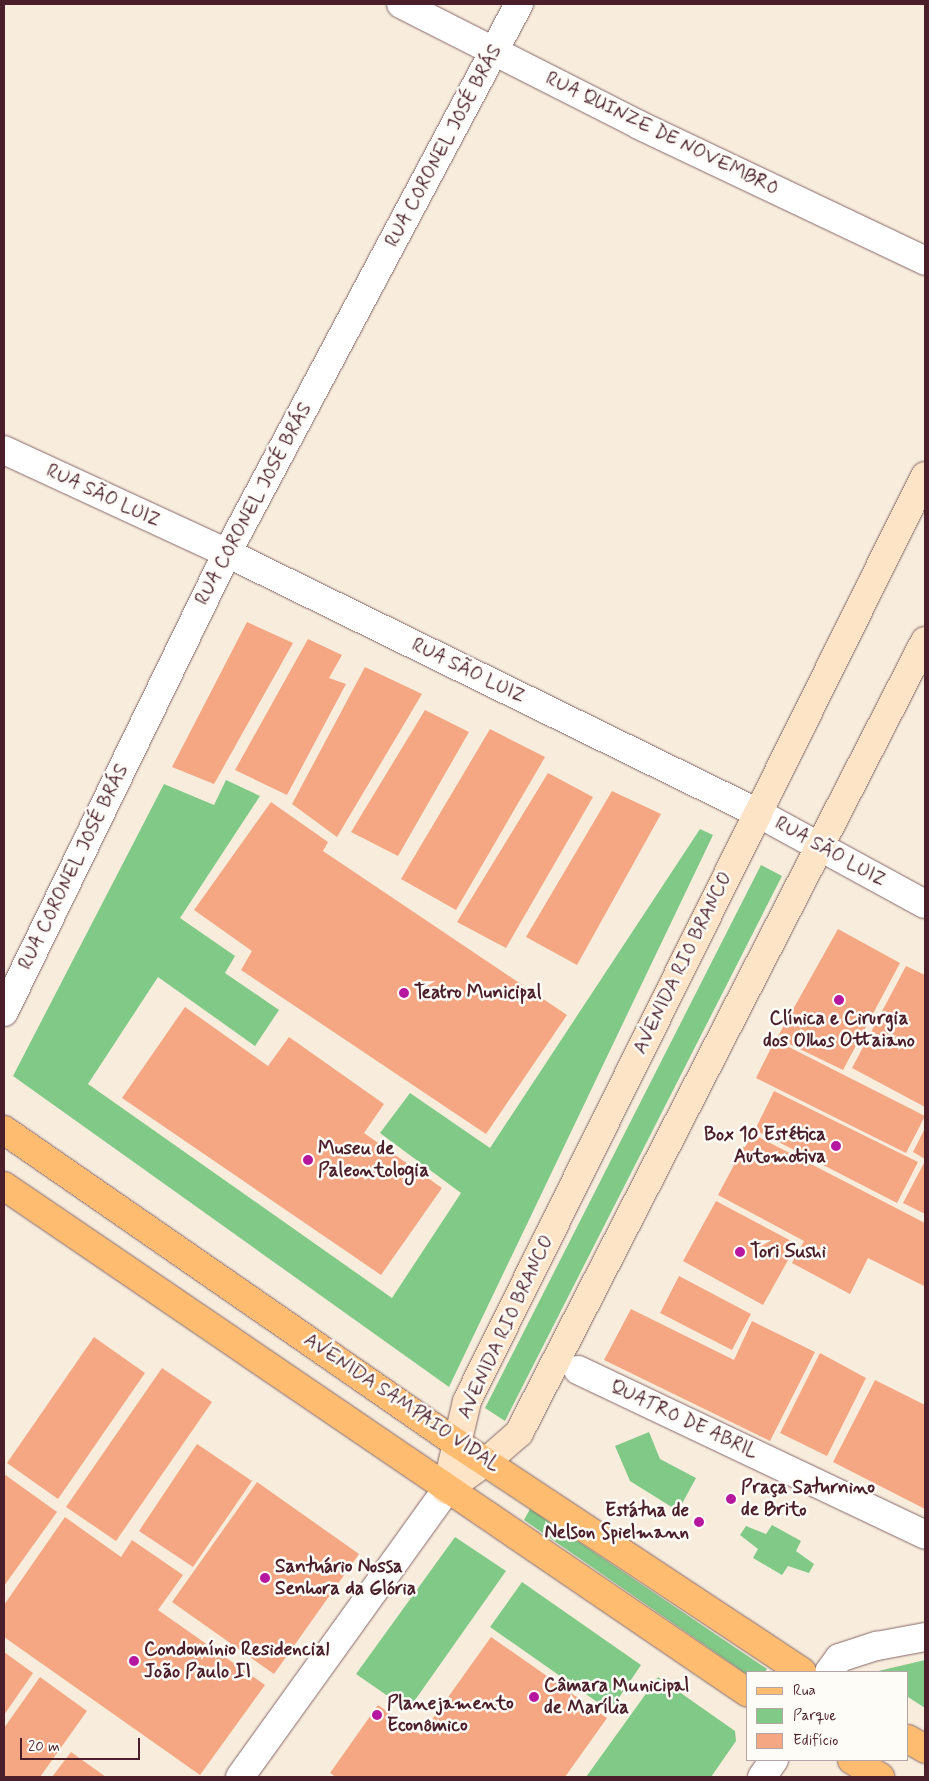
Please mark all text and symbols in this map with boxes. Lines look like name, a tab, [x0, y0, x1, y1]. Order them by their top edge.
street label: RUA CORONEL JOSÉ BRÁS	[381, 41, 507, 251]
street label: RUA QUINZE DE NOVEMBRO	[545, 69, 779, 199]
street label: RUA CORONEL JOSÉ BRÁS	[191, 399, 317, 609]
street label: RUA SÃO LUIZ	[40, 459, 166, 533]
street label: RUA SÃO LUIZ	[405, 633, 531, 709]
street label: RUA CORONEL JOSÉ BRÁS	[14, 760, 134, 974]
street label: RUA SÃO LUIZ	[768, 811, 892, 893]
street label: AVENIDA RIO BRANCO	[629, 868, 737, 1058]
place label: Teatro Municipal	[414, 982, 541, 1004]
marker: Teatro Municipal	[398, 987, 410, 999]
marker: Clínica e Cirurgia dos Olhos Ottaiano	[833, 994, 845, 1006]
place label: Clínica e Cirurgia dos Olhos Ottaiano	[762, 1008, 916, 1052]
place label: Box 10 Estética Automotiva	[704, 1124, 826, 1168]
place label: Museu de Paleontologia	[318, 1138, 429, 1182]
marker: Box 10 Estética Automotiva	[830, 1140, 842, 1152]
marker: Museu de Paleontologia	[302, 1154, 314, 1166]
street label: AVENIDA RIO BRANCO	[453, 1232, 559, 1422]
place label: Tori Sushi	[750, 1241, 824, 1263]
marker: Tori Sushi	[734, 1246, 746, 1258]
street label: AVENIDA SAMPAIO VIDAL	[300, 1329, 504, 1477]
street label: QUATRO DE ABRIL	[604, 1375, 764, 1465]
place label: Praça Saturnino de Brito	[741, 1477, 876, 1521]
marker: Praça Saturnino de Brito	[725, 1493, 737, 1505]
place label: Estátua de Nelson Spielmann	[546, 1500, 689, 1544]
marker: Estátua de Nelson Spielmann	[693, 1516, 705, 1528]
place label: Santuário Nossa Senhora da Glória	[275, 1556, 414, 1600]
marker: Santuário Nossa Senhora da Glória	[259, 1572, 271, 1584]
place label: Condomínio Residencial João Paulo II	[144, 1639, 329, 1683]
marker: Condomínio Residencial João Paulo II	[128, 1655, 140, 1667]
legend	[746, 1671, 909, 1761]
place label: Câmara Municipal de Marília	[544, 1675, 688, 1719]
text: Rua	[793, 1681, 816, 1701]
marker: Câmara Municipal de Marília	[528, 1691, 540, 1703]
place label: Planejamento Econômico	[387, 1693, 514, 1737]
text: Parque	[793, 1706, 836, 1726]
marker: Planejamento Econômico	[371, 1709, 383, 1721]
scale bar	[22, 1728, 142, 1760]
text: Edifício	[793, 1731, 838, 1751]
text: 20 m	[28, 1737, 60, 1757]

